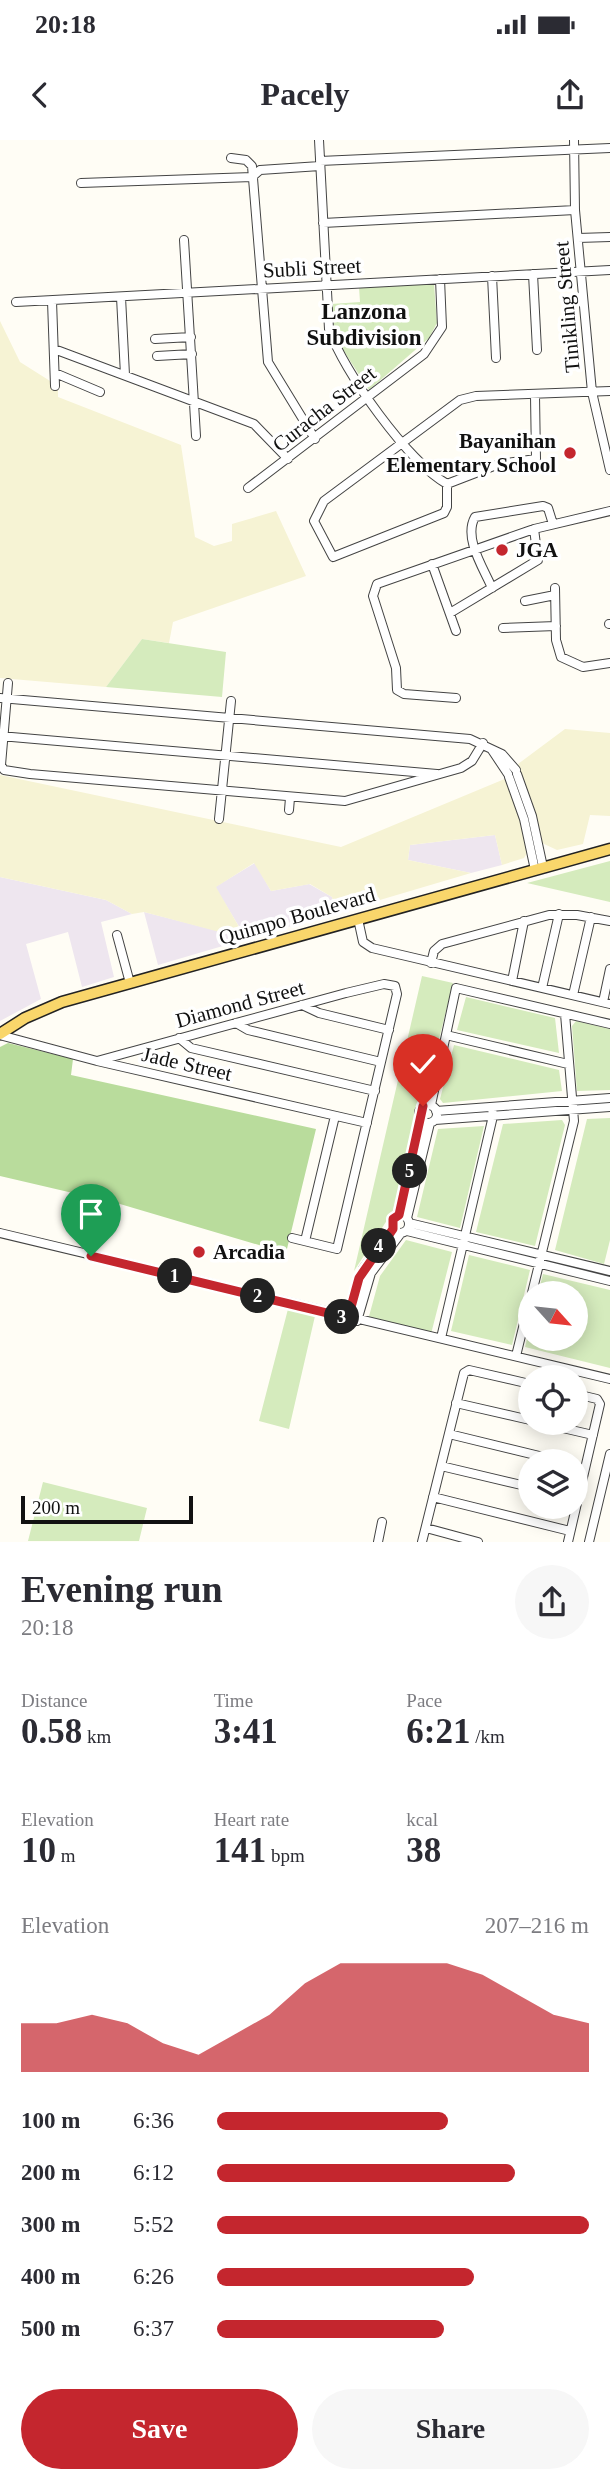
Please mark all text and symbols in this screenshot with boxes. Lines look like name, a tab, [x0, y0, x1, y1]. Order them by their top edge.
text: 20:18	[35, 10, 96, 39]
icon: back	[21, 76, 59, 114]
text: Pacely	[261, 76, 349, 112]
icon: share	[551, 76, 589, 114]
street label: Tinikling Street	[549, 240, 585, 374]
street label: Subli Street	[262, 253, 362, 283]
district label: Lanzona Subdivision	[306, 299, 422, 350]
street label: Curacha Street	[268, 361, 380, 457]
place label: Bayanihan Elementary School	[386, 429, 556, 477]
marker: Bayanihan Elementary School	[562, 445, 578, 461]
place label: JGA	[516, 538, 559, 562]
marker: JGA	[494, 542, 510, 558]
street label: Quimpo Boulevard	[216, 882, 378, 950]
street label: Diamond Street	[173, 975, 307, 1033]
pin	[393, 1034, 453, 1106]
street label: Jade Street	[140, 1042, 234, 1086]
icon: check	[404, 1045, 442, 1083]
pin: 5	[392, 1154, 428, 1188]
text: 5	[405, 1160, 414, 1181]
pin	[61, 1184, 121, 1256]
icon: arrive	[72, 1195, 110, 1233]
pin: 4	[362, 1228, 396, 1264]
text: 4	[374, 1235, 383, 1256]
place label: Arcadia	[213, 1240, 285, 1264]
marker: Arcadia	[191, 1244, 207, 1260]
pin: 1	[158, 1258, 192, 1294]
text: 1	[170, 1265, 179, 1286]
pin: 2	[240, 1278, 276, 1314]
north arrow	[518, 1281, 588, 1351]
map controls	[518, 1281, 588, 1519]
text: 2	[253, 1285, 262, 1306]
pin: 3	[324, 1300, 360, 1334]
text: 3	[337, 1306, 346, 1327]
button: locate	[518, 1365, 588, 1435]
button: layers	[518, 1449, 588, 1519]
scale bar	[21, 1492, 192, 1524]
text: 200 m	[32, 1497, 80, 1518]
button: share	[515, 1565, 589, 1639]
text: Evening run	[21, 1568, 223, 1610]
text: 20:18	[21, 1615, 73, 1640]
text: Distance	[21, 1690, 87, 1711]
text: Time	[214, 1690, 253, 1711]
text: Pace	[406, 1690, 442, 1711]
text: 0.58	[21, 1712, 82, 1751]
text: 3:41	[214, 1712, 278, 1751]
text: 6:21	[406, 1712, 470, 1751]
text: km	[82, 1726, 111, 1747]
text: /km	[470, 1726, 505, 1747]
text: Elevation	[21, 1809, 94, 1830]
text: Heart rate	[214, 1809, 289, 1830]
text: kcal	[406, 1809, 438, 1830]
text: 10	[21, 1831, 56, 1870]
text: 141	[214, 1831, 266, 1870]
text: 38	[406, 1831, 441, 1870]
text: m	[56, 1845, 76, 1866]
text: bpm	[266, 1845, 305, 1866]
text: Elevation	[21, 1913, 109, 1938]
text: 207–216 m	[485, 1913, 589, 1938]
text: 100 m	[21, 2108, 80, 2133]
text: 6:36	[133, 2108, 174, 2133]
text: 200 m	[21, 2160, 80, 2185]
text: 6:12	[133, 2160, 174, 2185]
text: 300 m	[21, 2212, 80, 2237]
text: 5:52	[133, 2212, 174, 2237]
text: 400 m	[21, 2264, 80, 2289]
text: 6:26	[133, 2264, 174, 2289]
text: 500 m	[21, 2316, 80, 2341]
text: 6:37	[133, 2316, 174, 2341]
button: Save	[21, 2389, 298, 2469]
button: Share	[312, 2389, 589, 2469]

